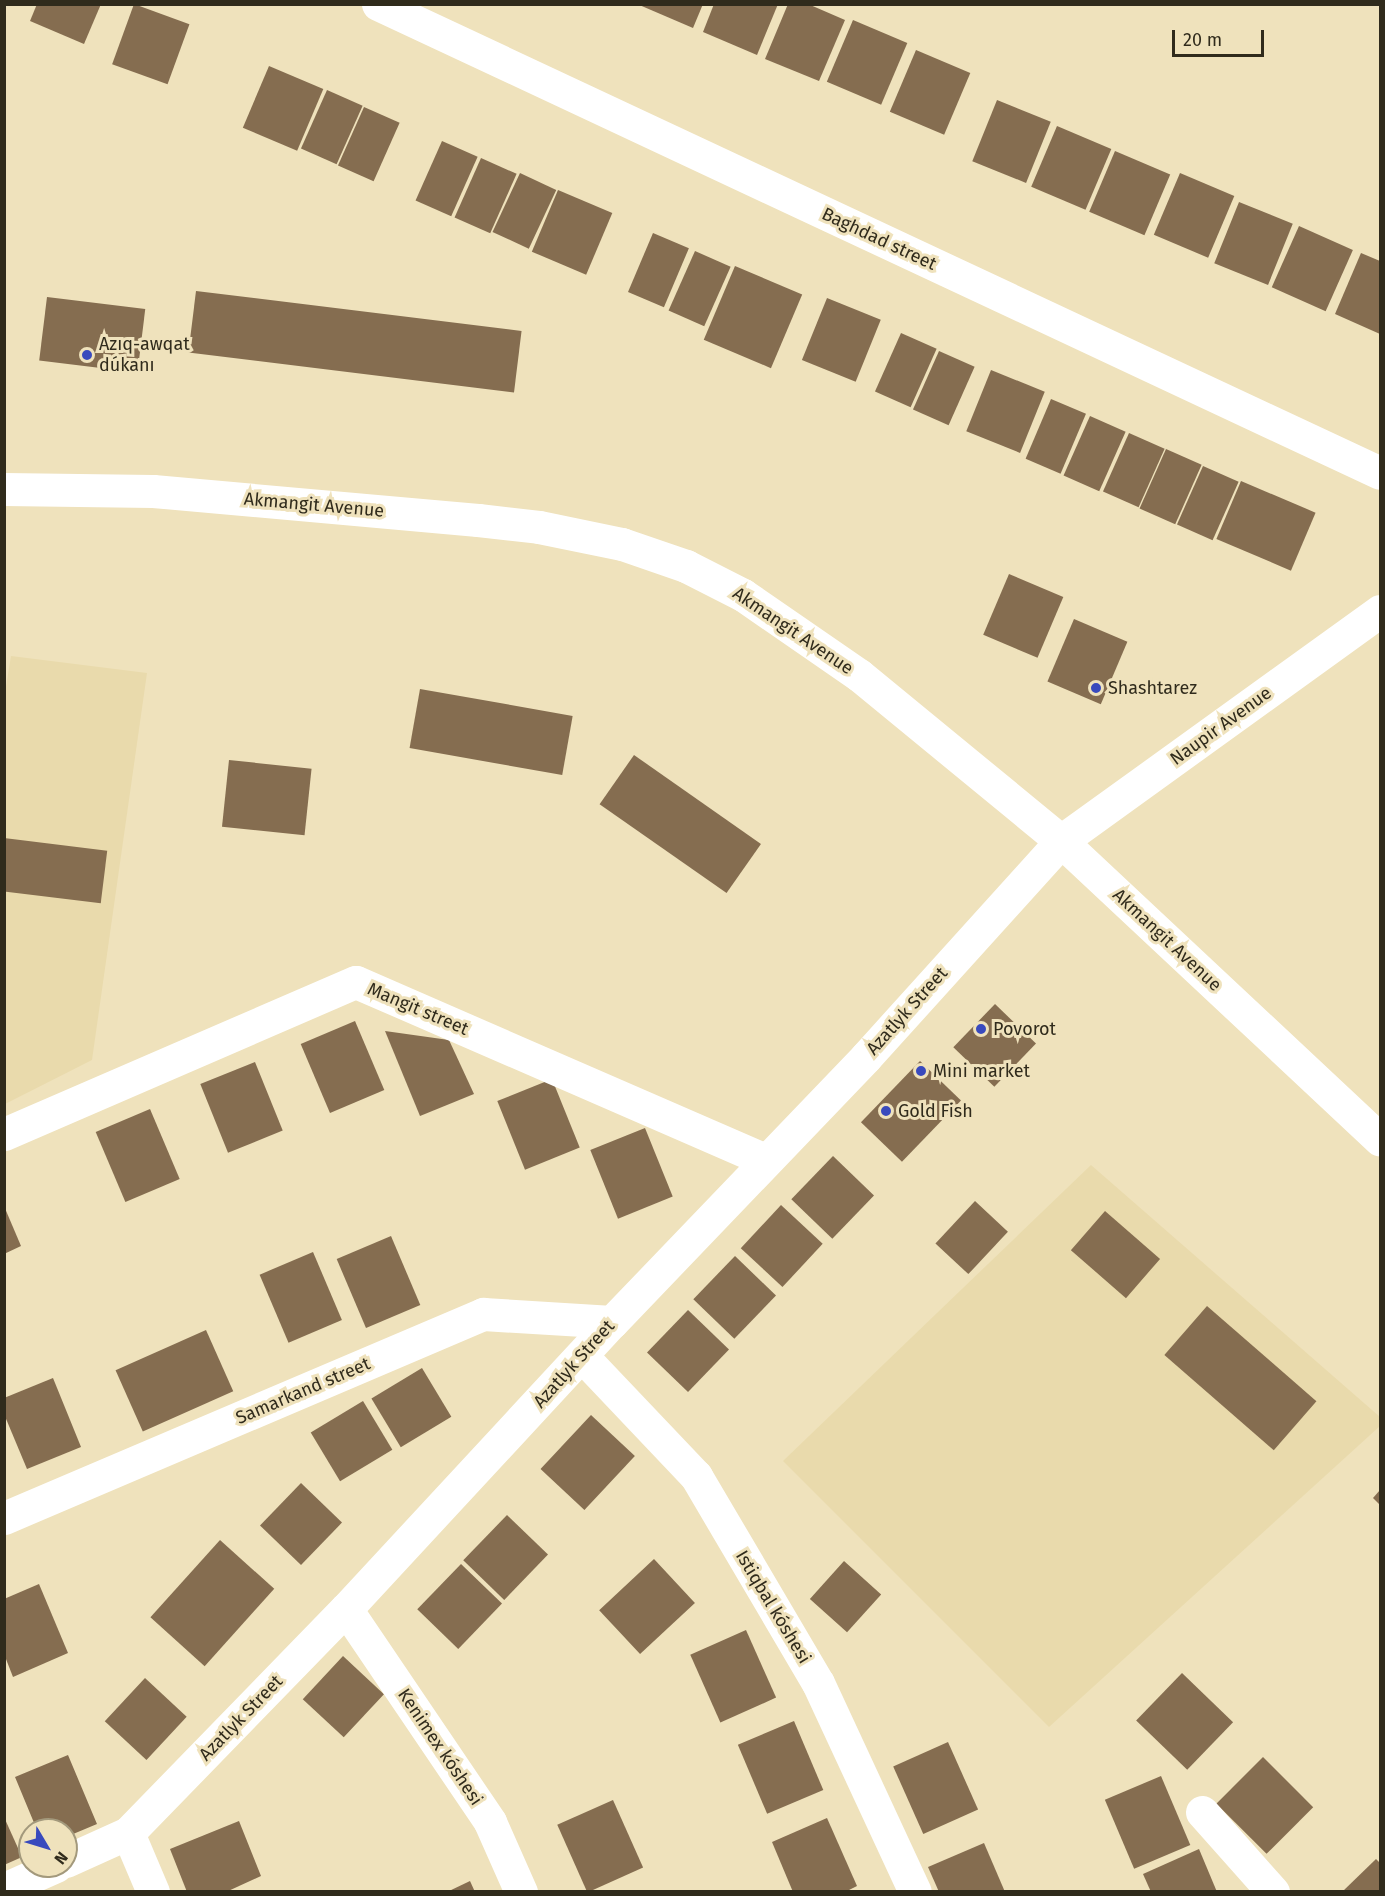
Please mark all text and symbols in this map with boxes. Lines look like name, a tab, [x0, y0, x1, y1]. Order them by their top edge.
scale bar	[1175, 18, 1266, 56]
text: 20 m	[1183, 29, 1222, 51]
street label: Baghdad street	[818, 203, 940, 275]
place label: Azıq-awqat dúkanı	[99, 334, 190, 376]
marker: Azıq-awqat dúkanı	[80, 348, 94, 362]
street label: Akmangit Avenue	[243, 488, 385, 522]
street label: Akmangit Avenue	[729, 583, 857, 679]
place label: Shashtarez	[1108, 677, 1197, 699]
marker: Shashtarez	[1089, 681, 1103, 695]
street label: Naupir Avenue	[1166, 682, 1276, 770]
street label: Akmangit Avenue	[1108, 884, 1226, 996]
street label: Azatlyk Street	[862, 963, 952, 1059]
street label: Mangit street	[364, 978, 472, 1040]
place label: Povorot	[993, 1018, 1056, 1040]
marker: Povorot	[974, 1022, 988, 1036]
place label: Mini market	[933, 1060, 1030, 1082]
marker: Mini market	[914, 1064, 928, 1078]
place label: Gold Fish	[898, 1100, 973, 1122]
marker: Gold Fish	[879, 1104, 893, 1118]
street label: Azatlyk Street	[529, 1316, 619, 1412]
street label: Samarkand street	[232, 1353, 374, 1429]
street label: Istiqbal kóshesi	[731, 1547, 815, 1667]
street label: Azatlyk Street	[195, 1671, 287, 1765]
street label: Kenimex kóshesi	[393, 1685, 487, 1809]
north arrow	[18, 1818, 78, 1878]
text: N	[50, 1848, 72, 1868]

